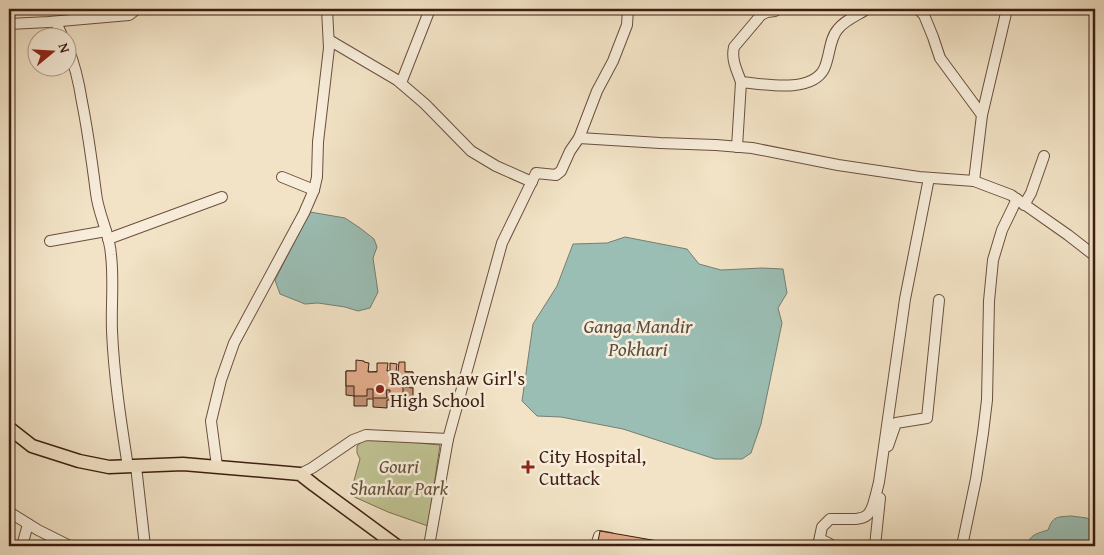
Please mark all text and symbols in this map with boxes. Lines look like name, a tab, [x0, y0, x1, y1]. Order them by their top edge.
north arrow	[28, 28, 78, 78]
text: N	[53, 40, 76, 56]
water label: Ganga Mandir Pokhari	[584, 311, 693, 363]
place label: Ravenshaw Girl's High School	[390, 364, 525, 414]
marker: Ravenshaw Girl's High School	[374, 383, 386, 395]
place label: City Hospital, Cuttack	[539, 442, 646, 492]
park label: Gouri Shankar Park	[350, 452, 449, 502]
marker: City Hospital, Cuttack	[521, 460, 535, 474]

